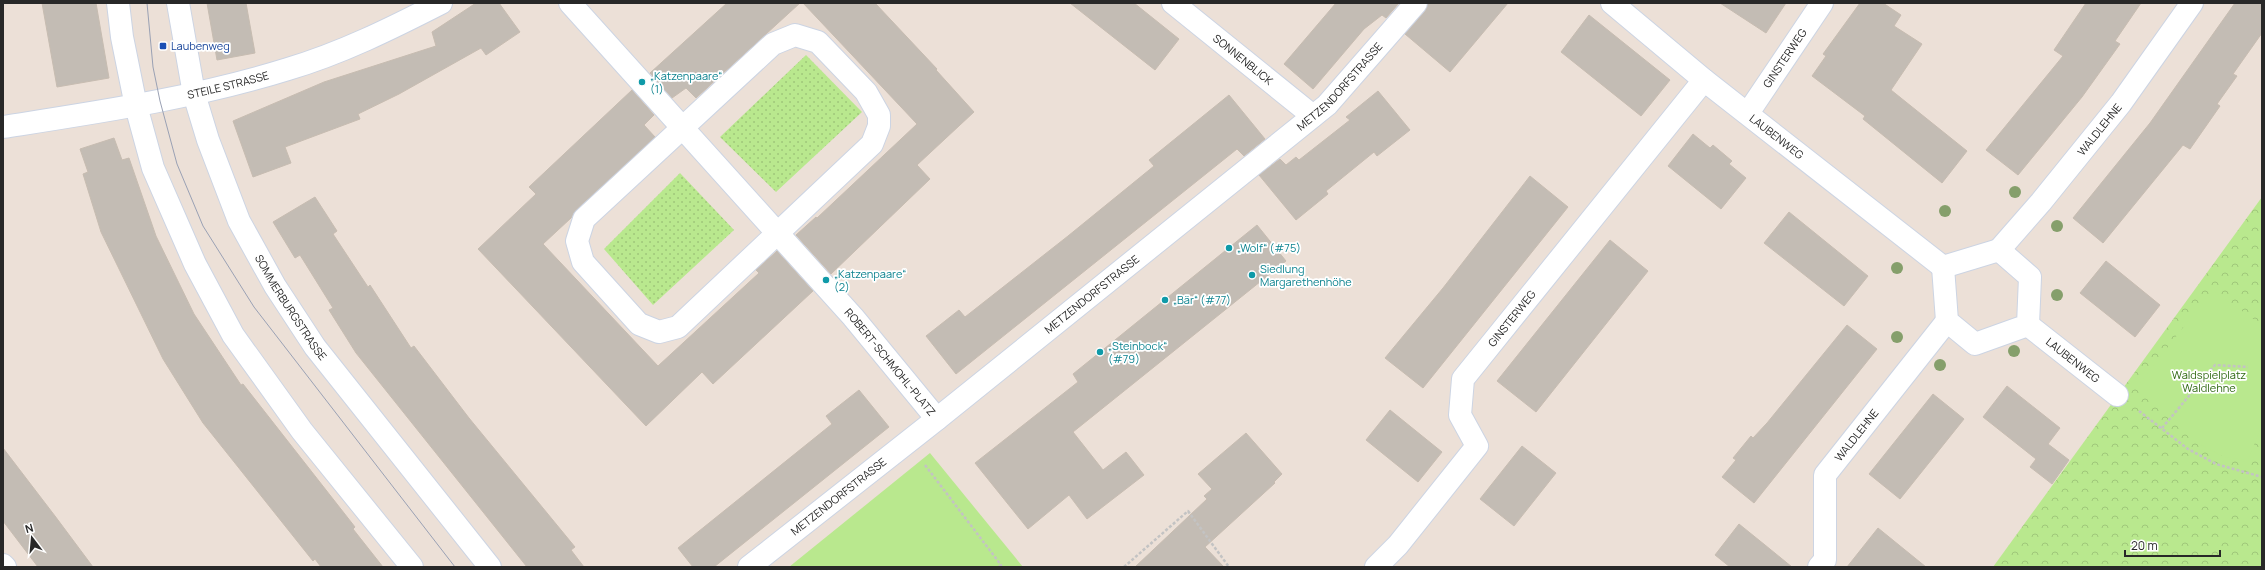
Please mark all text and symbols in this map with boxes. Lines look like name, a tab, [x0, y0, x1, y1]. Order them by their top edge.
street label: GINSTERWEG	[1759, 25, 1810, 91]
street label: SONNENBLICK	[1210, 30, 1277, 88]
place label: Laubenweg	[171, 38, 230, 53]
street label: METZENDORFSTRASSE	[1293, 39, 1385, 134]
marker: Laubenweg	[158, 41, 168, 51]
street label: STEILE STRASSE	[186, 67, 270, 102]
place label: „Katzenpaare“ (1)	[650, 68, 722, 96]
marker: „Katzenpaare“ (1)	[637, 77, 647, 87]
street label: WALDLEHNE	[2074, 100, 2125, 158]
street label: LAUBENWEG	[1747, 110, 1807, 162]
place label: „Wolf“ (#75)	[1237, 240, 1301, 255]
marker: „Wolf“ (#75)	[1224, 243, 1234, 253]
street label: METZENDORFSTRASSE	[1041, 251, 1142, 337]
street label: SOMMERBURGSTRASSE	[252, 252, 331, 363]
place label: Siedlung Margarethenhöhe	[1260, 261, 1352, 289]
place label: „Katzenpaare“ (2)	[834, 266, 906, 294]
marker: Siedlung Margarethenhöhe	[1247, 270, 1257, 280]
marker: „Katzenpaare“ (2)	[821, 275, 831, 285]
street label: GINSTERWEG	[1484, 287, 1539, 350]
place label: „Bär“ (#77)	[1173, 292, 1231, 307]
marker: „Bär“ (#77)	[1160, 295, 1170, 305]
street label: ROBERT-SCHMOHL-PLATZ	[842, 305, 939, 419]
street label: LAUBENWEG	[2043, 334, 2103, 386]
place label: „Steinbock“ (#79)	[1108, 338, 1167, 366]
marker: „Steinbock“ (#79)	[1095, 347, 1105, 357]
park label: Waldspielplatz Waldlehne	[2172, 367, 2246, 395]
street label: WALDLEHNE	[1831, 406, 1882, 464]
street label: METZENDORFSTRASSE	[787, 454, 889, 538]
north arrow	[12, 518, 52, 558]
text: N	[23, 520, 35, 536]
scale bar	[2125, 532, 2220, 558]
text: 20 m	[2131, 537, 2158, 554]

